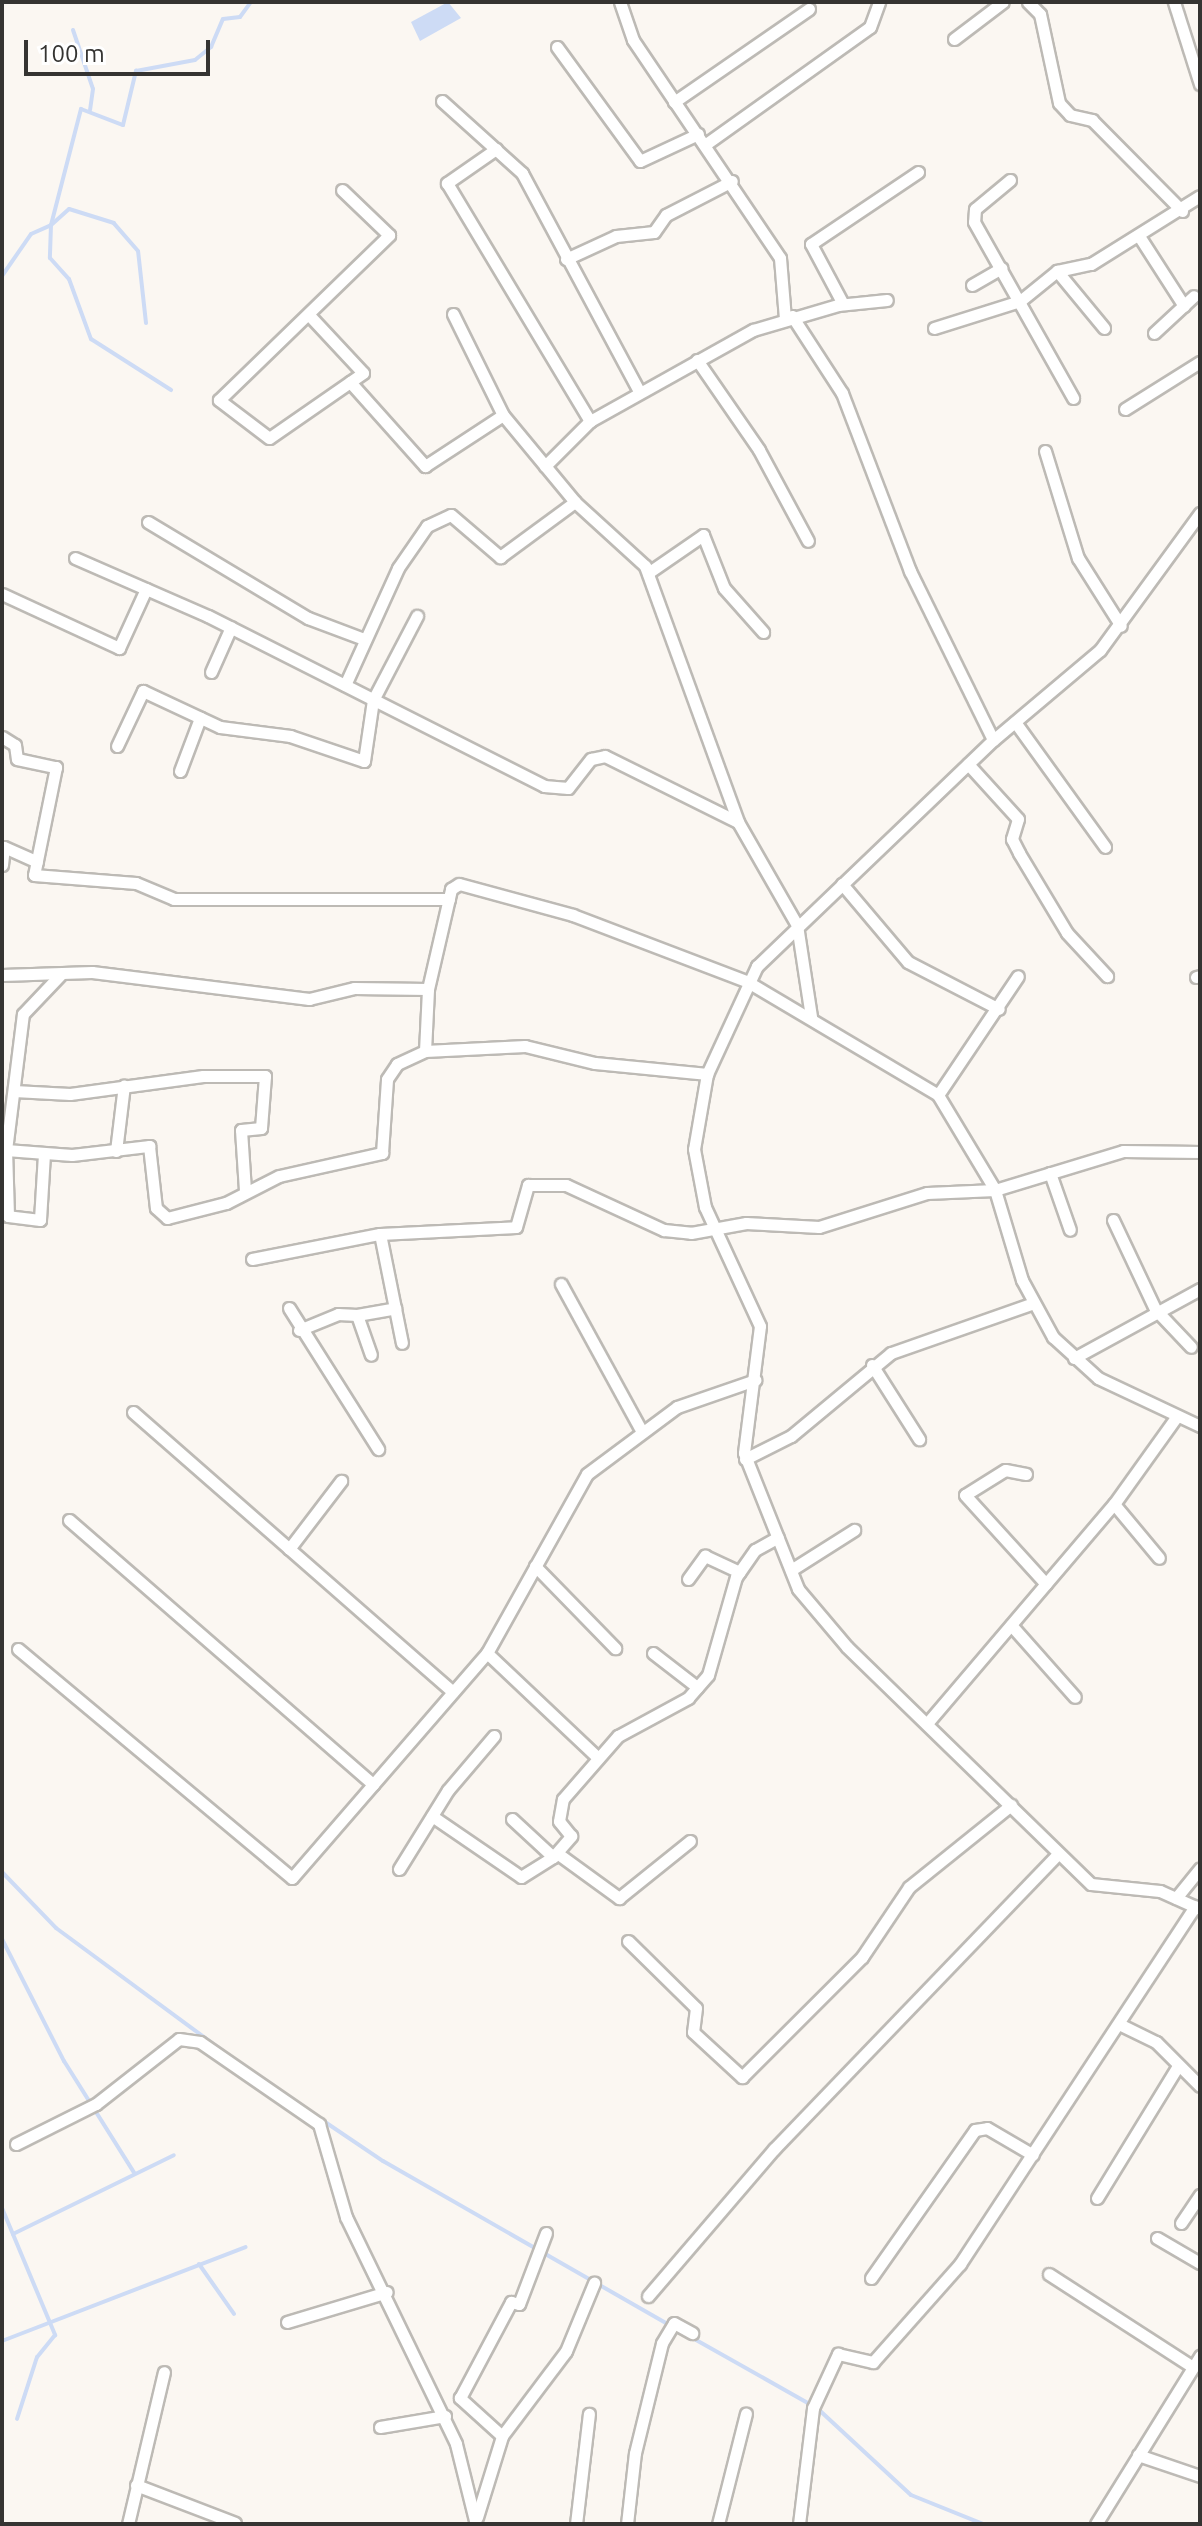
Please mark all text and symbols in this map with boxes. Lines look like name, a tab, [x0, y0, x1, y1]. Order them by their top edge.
scale bar	[28, 24, 214, 74]
text: 100 m	[38, 40, 105, 67]

